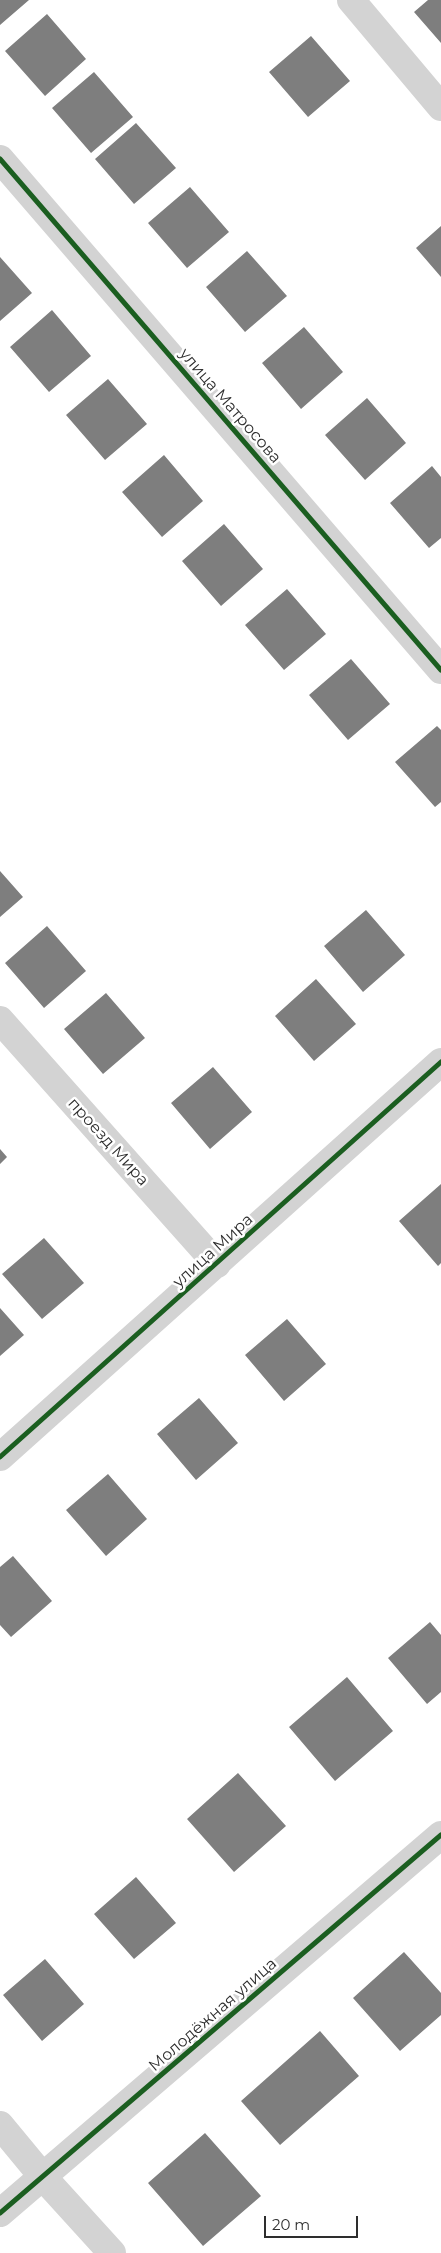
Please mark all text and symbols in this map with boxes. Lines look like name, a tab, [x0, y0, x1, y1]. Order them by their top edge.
street label: улица Матросова	[175, 345, 285, 467]
street label: проезд Мира	[64, 1094, 152, 1190]
street label: улица Мира	[169, 1210, 257, 1292]
street label: Молодёжная улица	[145, 1954, 281, 2076]
scale bar	[266, 2206, 360, 2238]
text: 20 m	[272, 2215, 310, 2234]

